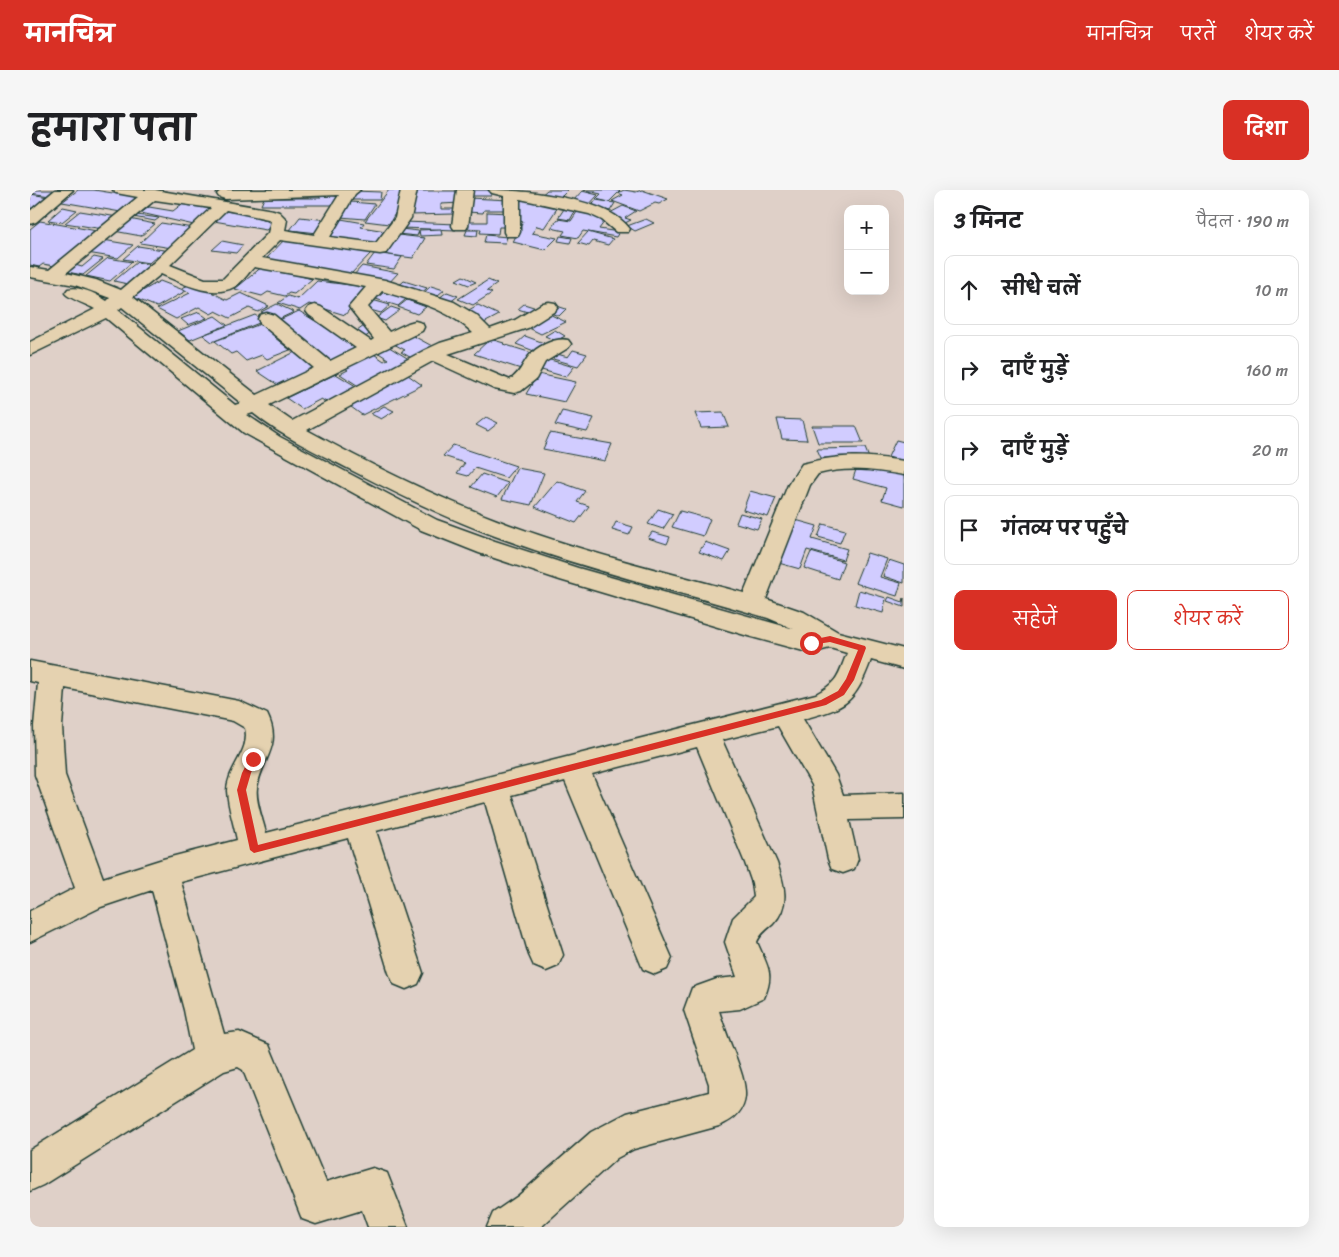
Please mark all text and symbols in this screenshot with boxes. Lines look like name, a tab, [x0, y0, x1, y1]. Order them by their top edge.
text: मानचित्र	[25, 13, 114, 55]
text: मानचित्र	[1086, 18, 1153, 50]
text: परतें	[1181, 18, 1216, 50]
text: शेयर करें	[1244, 18, 1314, 50]
text: हमारा पता	[30, 97, 195, 159]
button: दिशा	[1223, 100, 1309, 160]
text: 3 मिनट	[954, 202, 1022, 240]
map controls	[844, 205, 889, 295]
button: +	[844, 205, 889, 250]
text: पैदल · 190 m	[1196, 207, 1289, 236]
button: −	[844, 250, 889, 295]
text: सीधे चलें	[1002, 272, 1080, 305]
icon: ahead	[955, 276, 983, 304]
text: 10 m	[1255, 276, 1288, 305]
text: दाएँ मुड़ें	[1002, 352, 1068, 385]
icon: right	[955, 356, 983, 384]
text: 160 m	[1245, 356, 1288, 385]
text: दाएँ मुड़ें	[1002, 432, 1068, 465]
icon: right	[955, 436, 983, 464]
text: 20 m	[1252, 436, 1288, 465]
text: गंतव्य पर पहुँचे	[1002, 512, 1127, 545]
icon: arrive	[955, 516, 983, 544]
button: सहेजें	[954, 590, 1117, 650]
button: शेयर करें	[1127, 590, 1289, 650]
route start	[800, 632, 823, 655]
route end	[242, 748, 265, 771]

